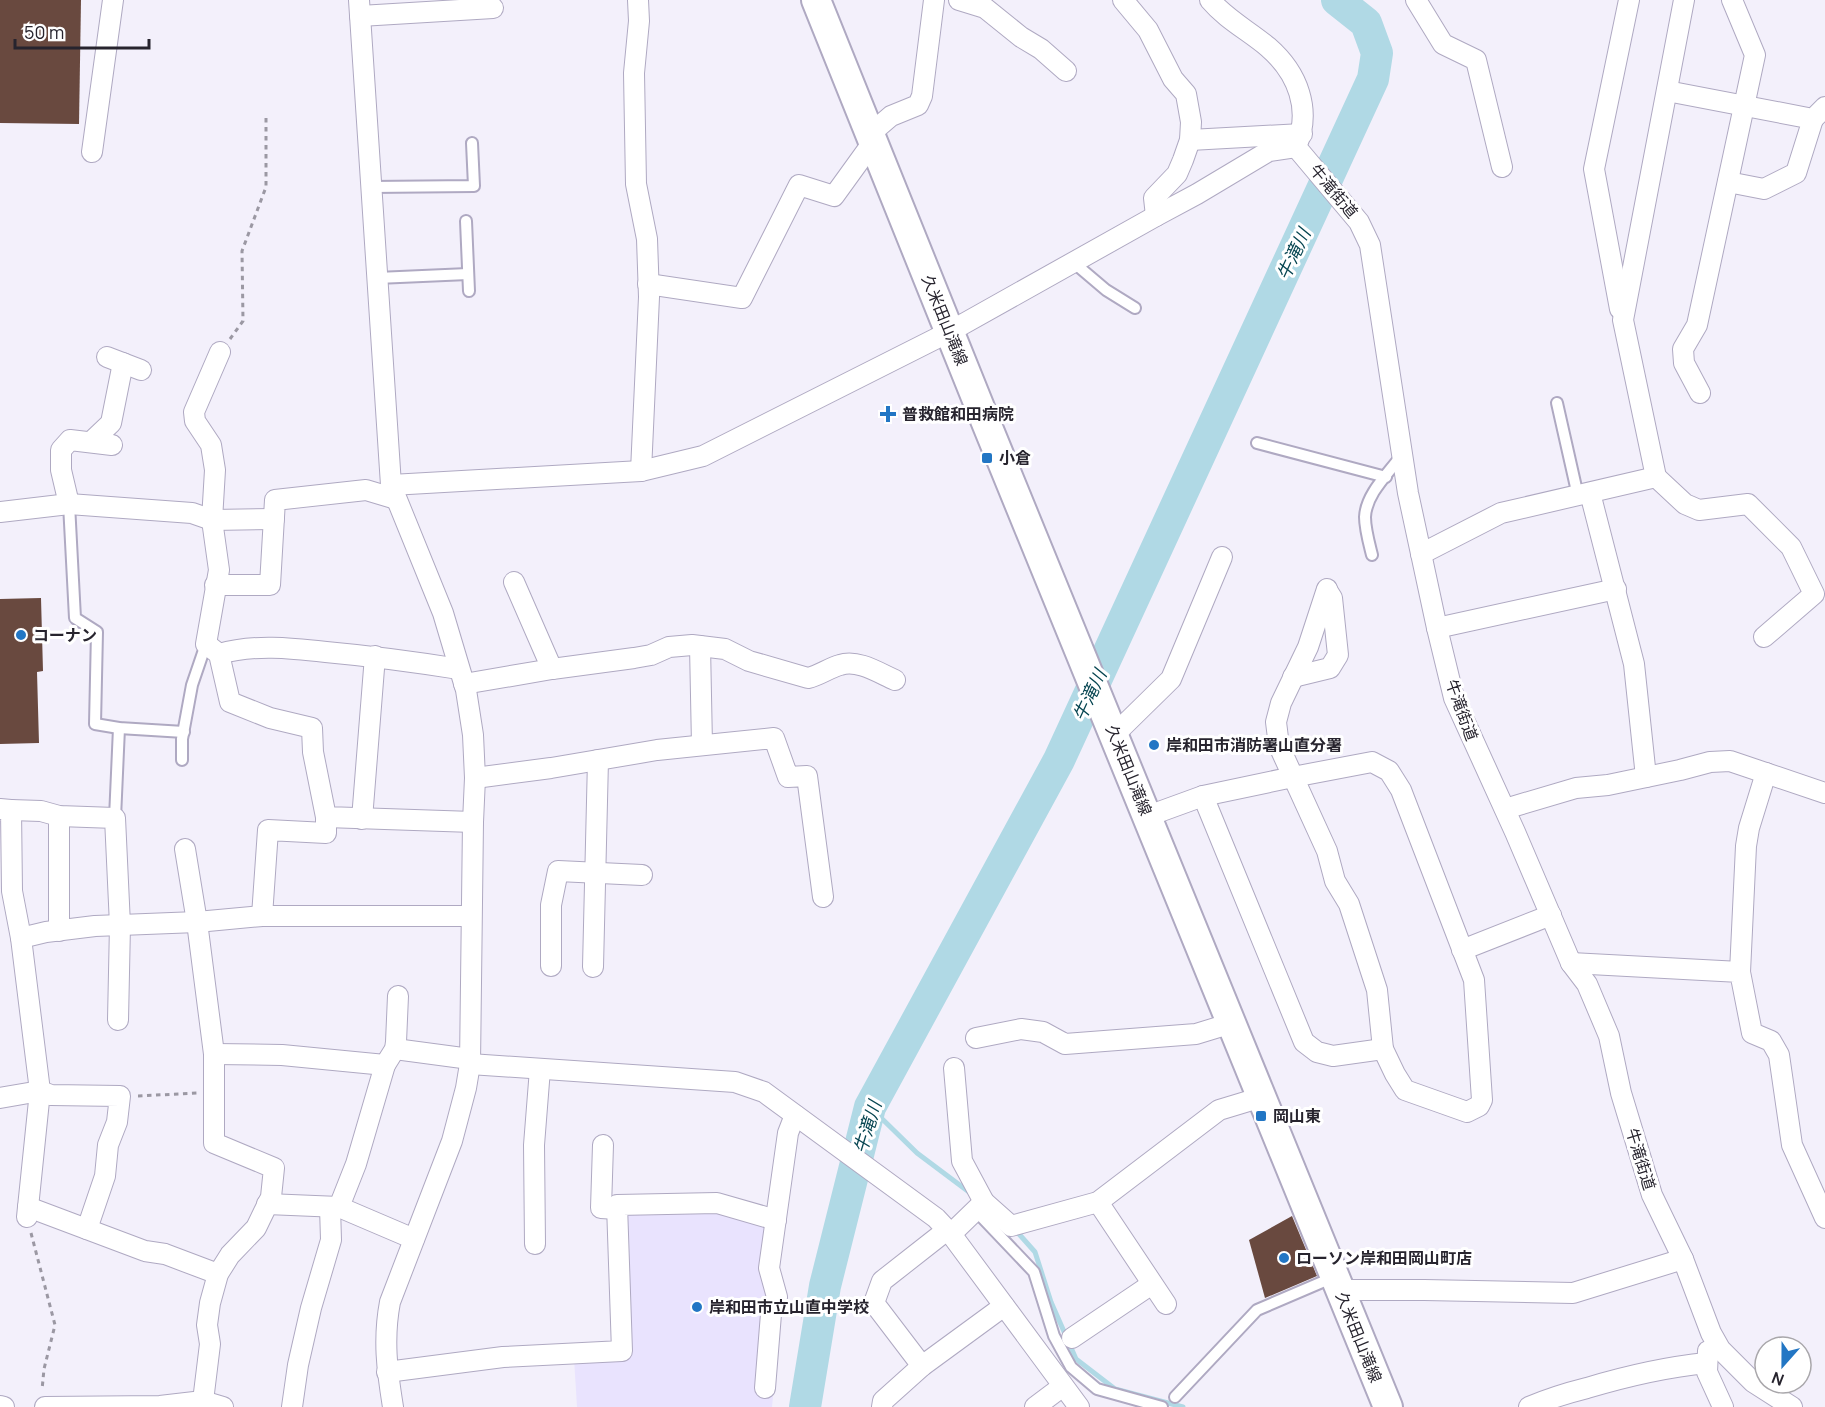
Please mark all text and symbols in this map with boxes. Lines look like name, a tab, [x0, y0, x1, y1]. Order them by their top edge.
scale bar	[15, 12, 148, 50]
text: 50 m	[24, 20, 64, 44]
street label: 牛滝街道	[1305, 159, 1363, 223]
water label: 牛滝川	[1271, 223, 1316, 284]
street label: 久米田山滝線	[917, 271, 973, 369]
place label: 普救館和田病院	[902, 403, 1014, 425]
marker: 普救館和田病院	[879, 405, 897, 423]
place label: 小倉	[999, 447, 1031, 469]
marker: 小倉	[980, 451, 994, 465]
place label: コーナン	[33, 624, 97, 646]
marker: コーナン	[14, 628, 28, 642]
water label: 牛滝川	[1067, 664, 1112, 725]
street label: 牛滝街道	[1441, 676, 1483, 744]
street label: 久米田山滝線	[1101, 721, 1157, 819]
place label: 岸和田市消防署山直分署	[1166, 734, 1342, 756]
marker: 岸和田市消防署山直分署	[1147, 738, 1161, 752]
water label: 牛滝川	[848, 1096, 887, 1156]
place label: 岡山東	[1273, 1105, 1321, 1127]
marker: 岡山東	[1254, 1109, 1268, 1123]
street label: 牛滝街道	[1621, 1125, 1661, 1193]
place label: ローソン岸和田岡山町店	[1296, 1247, 1472, 1269]
marker: ローソン岸和田岡山町店	[1277, 1251, 1291, 1265]
street label: 久米田山滝線	[1331, 1288, 1387, 1386]
place label: 岸和田市立山直中学校	[709, 1296, 869, 1318]
marker: 岸和田市立山直中学校	[690, 1300, 704, 1314]
north arrow	[1753, 1335, 1813, 1395]
text: N	[1768, 1367, 1787, 1391]

